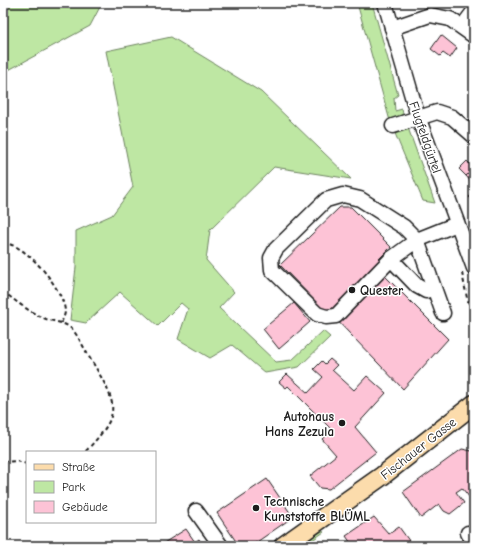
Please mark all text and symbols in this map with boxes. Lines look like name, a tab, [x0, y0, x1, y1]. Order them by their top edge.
street label: Flugfeldgürtel	[406, 99, 445, 175]
place label: Quester	[360, 283, 404, 298]
marker: Quester	[347, 285, 357, 295]
place label: Autohaus Hans Zezula	[265, 409, 334, 439]
street label: Fischauer Gasse	[378, 414, 459, 483]
marker: Autohaus Hans Zezula	[337, 418, 347, 428]
legend	[26, 451, 156, 523]
text: Straße	[62, 460, 95, 474]
text: Park	[62, 480, 85, 494]
place label: Technische Kunststoffe BLÜML	[264, 494, 370, 524]
text: Gebäude	[62, 500, 108, 514]
marker: Technische Kunststoffe BLÜML	[251, 503, 261, 513]

